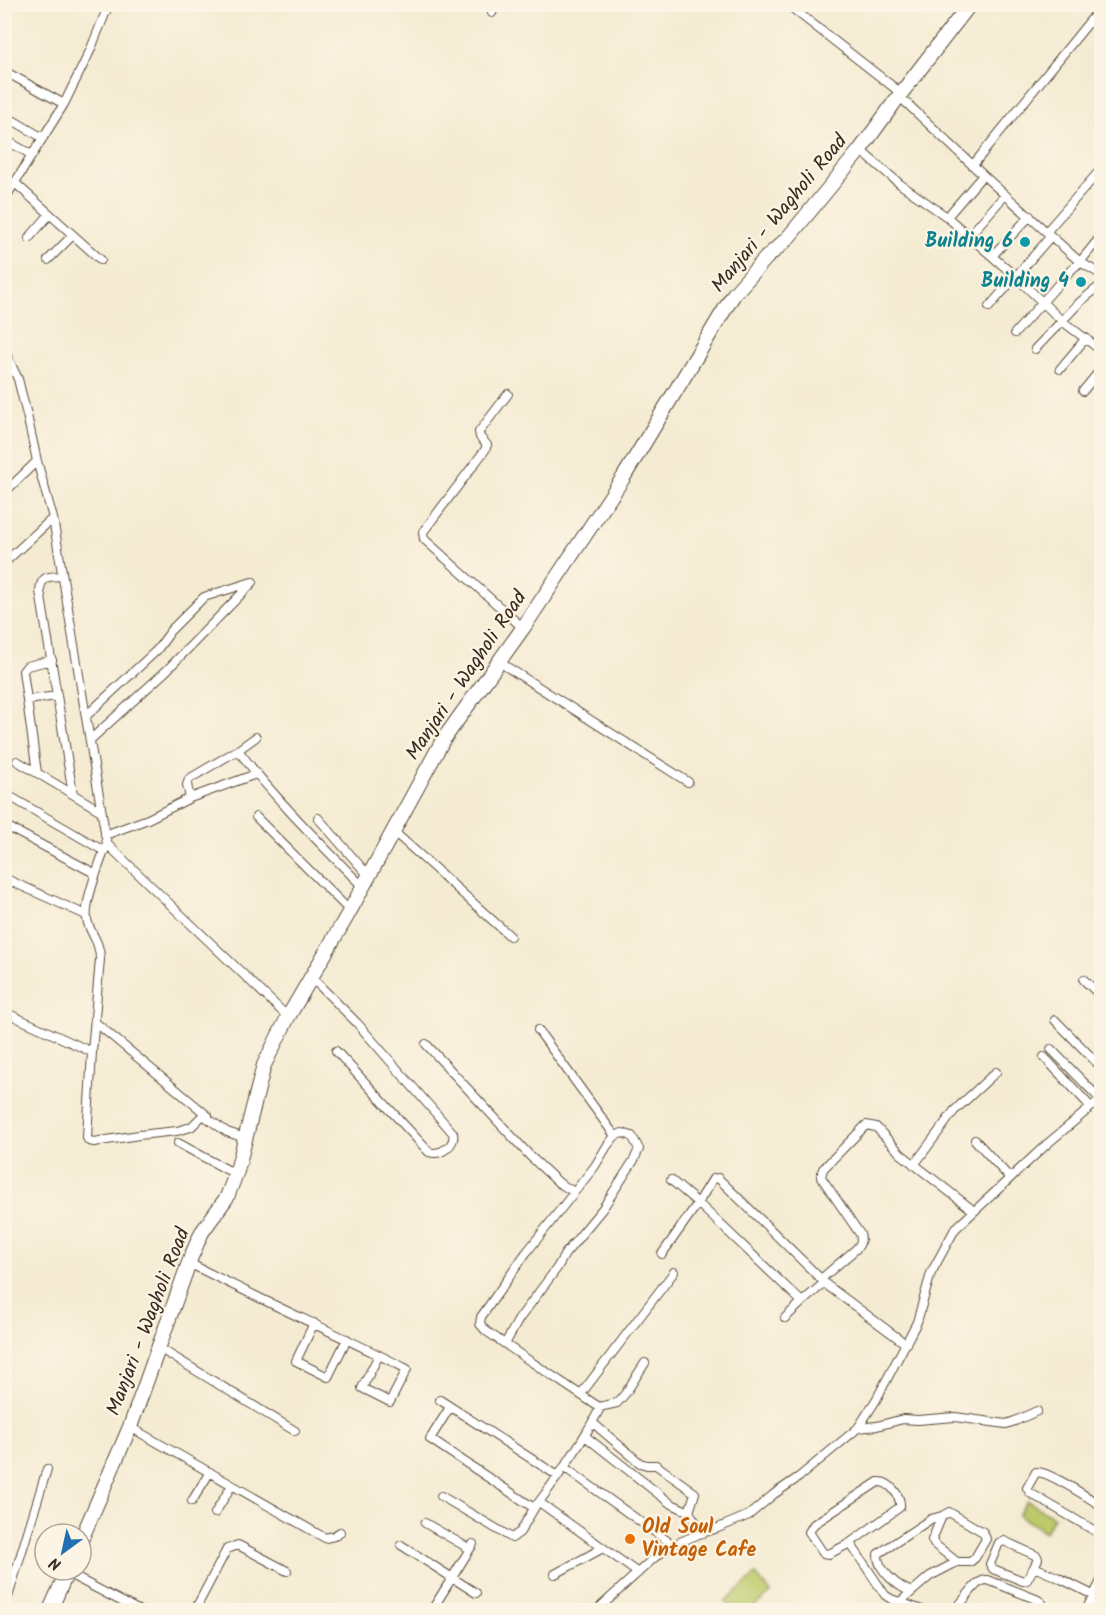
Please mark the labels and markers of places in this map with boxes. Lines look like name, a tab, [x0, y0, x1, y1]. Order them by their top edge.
place label: Building 6	[925, 226, 1013, 258]
marker: Building 6	[1018, 235, 1032, 249]
place label: Building 4	[981, 266, 1069, 298]
marker: Building 4	[1074, 275, 1088, 289]
place label: Old Soul Vintage Cafe	[642, 1512, 756, 1567]
marker: Old Soul Vintage Cafe	[623, 1532, 637, 1546]

